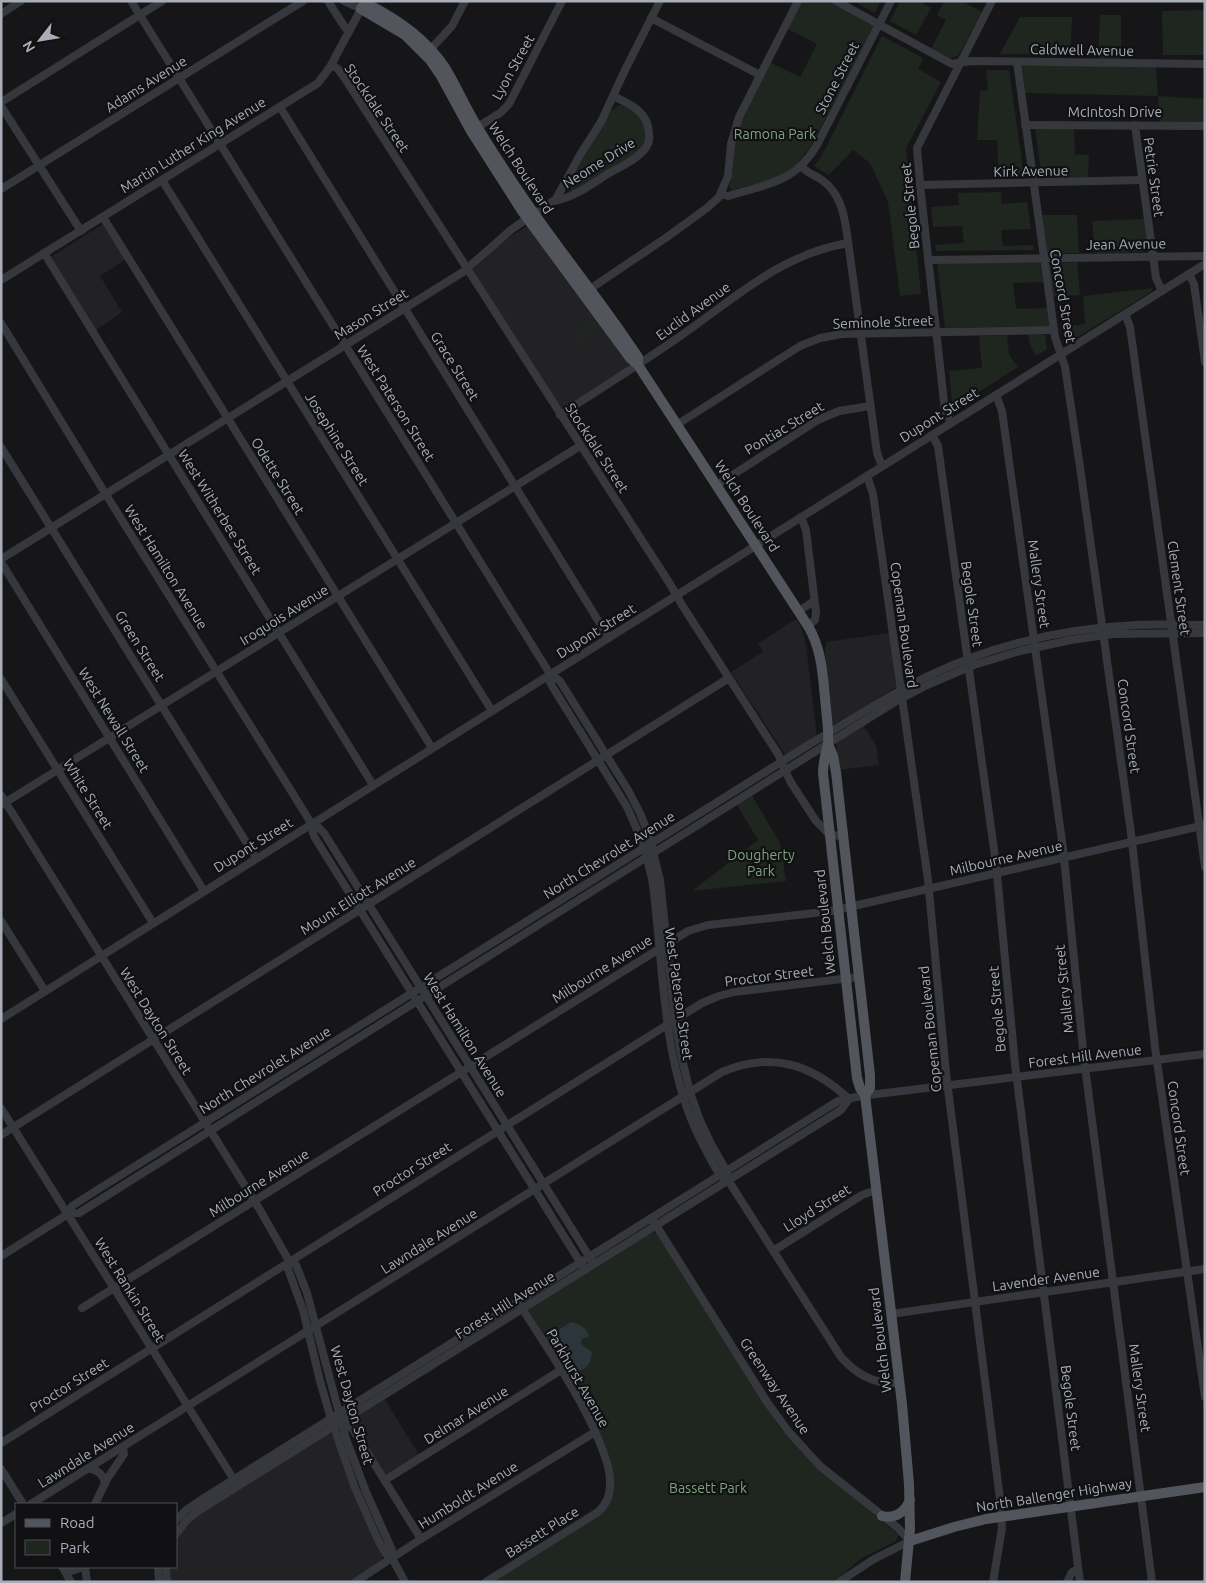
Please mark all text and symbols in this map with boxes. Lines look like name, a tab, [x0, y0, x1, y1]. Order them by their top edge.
north arrow	[15, 15, 65, 65]
street label: Lyon Street	[489, 31, 538, 102]
text: N	[19, 38, 38, 55]
street label: Stone Street	[812, 39, 862, 117]
street label: Caldwell Avenue	[1030, 41, 1134, 59]
street label: Adams Avenue	[102, 53, 190, 115]
street label: Stockdale Street	[341, 61, 413, 156]
street label: Martin Luther King Avenue	[117, 94, 269, 196]
street label: McIntosh Drive	[1068, 104, 1162, 120]
street label: Welch Boulevard	[485, 119, 557, 217]
park label: Ramona Park	[734, 126, 816, 142]
street label: Neome Drive	[560, 134, 638, 192]
street label: Petrie Street	[1141, 136, 1168, 218]
street label: Begole Street	[897, 162, 922, 250]
street label: Kirk Avenue	[993, 162, 1069, 180]
street label: Jean Avenue	[1086, 235, 1166, 253]
street label: Concord Street	[1047, 248, 1079, 345]
street label: Euclid Avenue	[653, 279, 733, 343]
street label: Mason Street	[331, 285, 411, 343]
street label: Seminole Street	[833, 312, 934, 332]
street label: Grace Street	[427, 329, 483, 404]
street label: West Paterson Street	[354, 342, 438, 464]
street label: Dupont Street	[897, 384, 982, 446]
street label: Josephine Street	[302, 390, 372, 489]
street label: Pontiac Street	[742, 398, 827, 458]
street label: Stockdale Street	[562, 400, 632, 496]
street label: Odette Street	[248, 435, 308, 518]
street label: West Witherbee Street	[175, 447, 265, 578]
street label: Welch Boulevard	[711, 457, 783, 555]
street label: West Hamilton Avenue	[121, 502, 211, 632]
street label: Mallery Street	[1025, 539, 1053, 630]
street label: Clement Street	[1164, 540, 1194, 637]
street label: Begole Street	[958, 560, 986, 648]
street label: Copeman Boulevard	[887, 561, 921, 689]
street label: Iroquois Avenue	[237, 581, 331, 649]
street label: Dupont Street	[554, 600, 639, 662]
street label: Green Street	[112, 608, 168, 685]
street label: West Newall Street	[75, 665, 153, 776]
street label: Concord Street	[1114, 678, 1144, 775]
street label: White Street	[60, 756, 116, 833]
street label: North Chevrolet Avenue	[540, 808, 678, 902]
street label: Dupont Street	[211, 814, 296, 876]
street label: Milbourne Avenue	[948, 837, 1064, 879]
park label: Dougherty Park	[727, 847, 795, 879]
street label: Mount Elliott Avenue	[297, 854, 419, 938]
street label: Welch Boulevard	[812, 869, 838, 975]
street label: West Paterson Street	[662, 927, 696, 1062]
street label: Milbourne Avenue	[549, 932, 655, 1006]
street label: Mallery Street	[1051, 943, 1077, 1034]
street label: Proctor Street	[724, 963, 815, 989]
street label: West Dayton Street	[117, 965, 196, 1078]
street label: Copeman Boulevard	[915, 965, 945, 1093]
street label: Begole Street	[985, 965, 1009, 1053]
street label: West Hamilton Avenue	[420, 970, 510, 1100]
street label: North Chevrolet Avenue	[196, 1023, 334, 1117]
street label: Forest Hill Avenue	[1027, 1041, 1143, 1071]
street label: Concord Street	[1164, 1080, 1194, 1177]
street label: Proctor Street	[370, 1138, 455, 1200]
street label: Milbourne Avenue	[206, 1146, 312, 1220]
street label: Lloyd Street	[780, 1181, 854, 1235]
street label: Lawndale Avenue	[378, 1205, 480, 1277]
street label: West Rankin Street	[91, 1235, 169, 1345]
street label: Lavender Avenue	[991, 1264, 1101, 1294]
street label: Forest Hill Avenue	[452, 1268, 558, 1342]
street label: Welch Boulevard	[866, 1287, 894, 1393]
street label: Parkhurst Avenue	[543, 1326, 613, 1430]
street label: Greenway Avenue	[737, 1335, 813, 1437]
street label: Mallery Street	[1126, 1343, 1154, 1434]
street label: West Dayton Street	[327, 1344, 377, 1467]
street label: Proctor Street	[27, 1354, 112, 1416]
street label: Begole Street	[1058, 1364, 1084, 1452]
street label: Delmar Avenue	[421, 1383, 511, 1447]
street label: Lawndale Avenue	[35, 1419, 137, 1491]
street label: Humboldt Avenue	[415, 1458, 521, 1532]
street label: North Ballenger Highway	[975, 1475, 1133, 1515]
park label: Bassett Park	[669, 1480, 747, 1496]
legend	[15, 1503, 178, 1568]
street label: Bassett Place	[502, 1503, 582, 1561]
text: Road	[60, 1514, 95, 1531]
text: Park	[60, 1539, 90, 1556]

